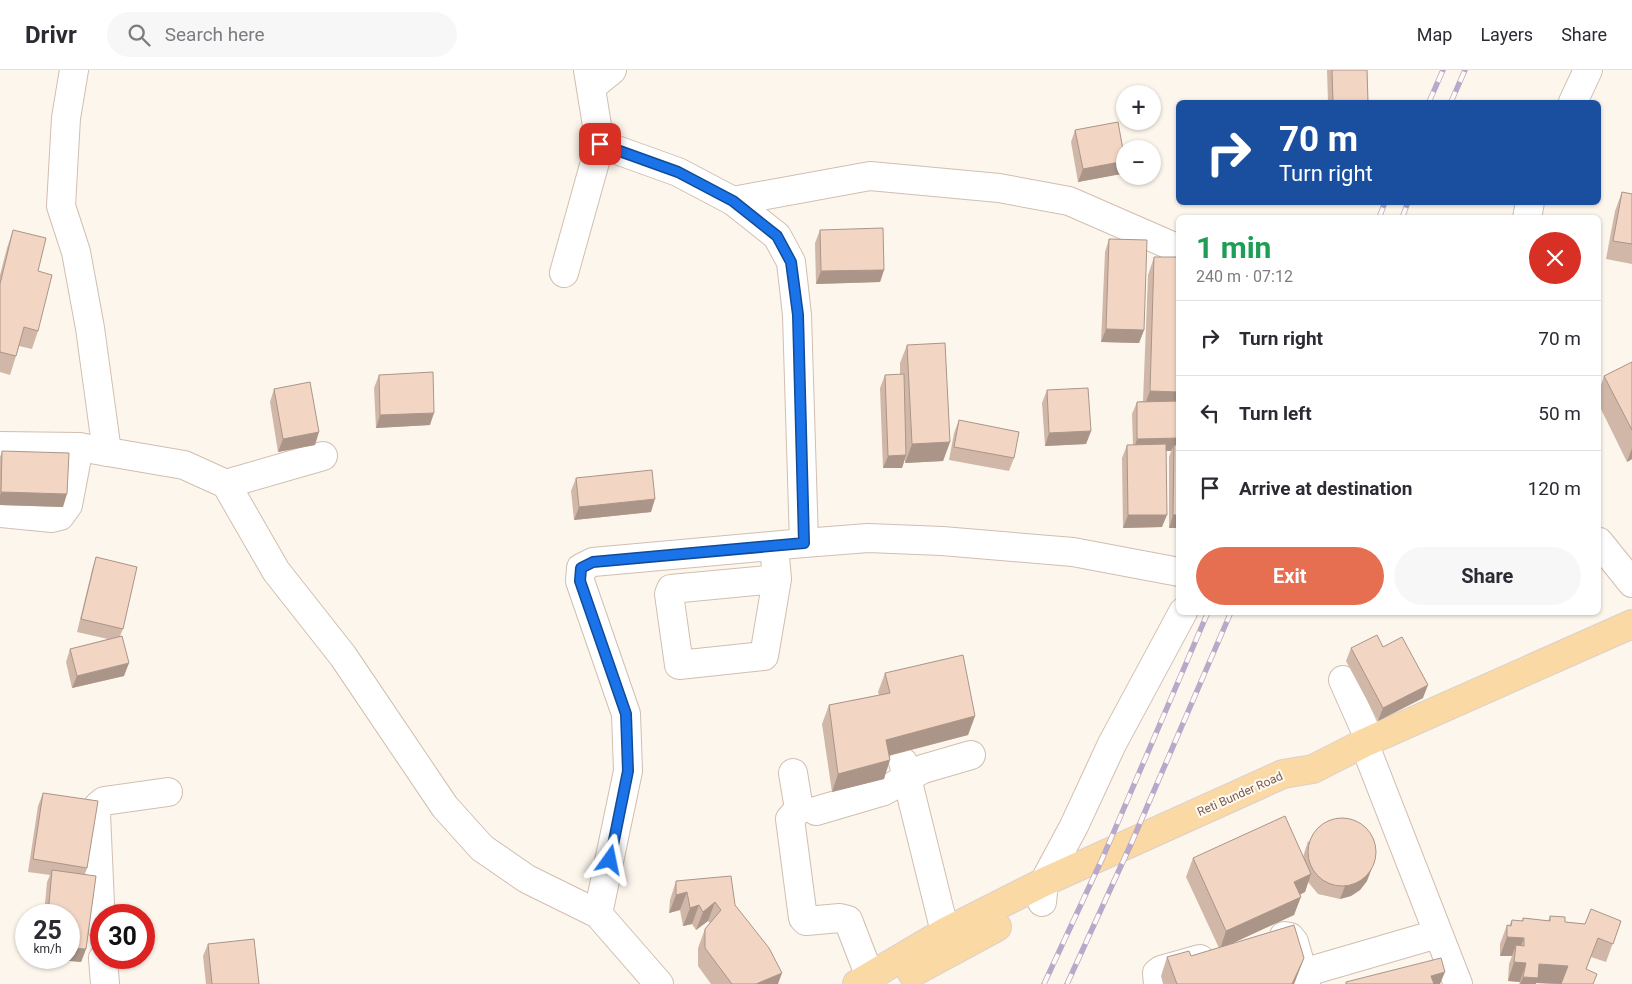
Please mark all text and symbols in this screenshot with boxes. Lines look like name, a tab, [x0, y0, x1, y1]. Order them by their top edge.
search box	[107, 12, 457, 57]
text: Drivr	[25, 21, 77, 49]
icon: search	[125, 21, 153, 49]
text: Search here	[165, 23, 265, 46]
text: Map	[1417, 24, 1452, 45]
text: Layers	[1480, 24, 1533, 45]
text: Share	[1561, 24, 1607, 45]
map controls	[1116, 85, 1161, 185]
button: +	[1116, 85, 1161, 130]
text: 70 m	[1279, 119, 1358, 160]
icon: right	[1196, 120, 1261, 185]
pin	[579, 123, 621, 165]
icon: arrive	[586, 130, 614, 158]
button: −	[1116, 140, 1161, 185]
text: Turn right	[1279, 161, 1373, 186]
text: 1 min	[1196, 230, 1271, 265]
button: close	[1529, 232, 1581, 284]
text: 240 m · 07:12	[1196, 267, 1293, 286]
icon: right	[1196, 324, 1224, 352]
text: Turn right	[1239, 327, 1323, 350]
text: 70 m	[1538, 327, 1581, 350]
icon: left	[1196, 399, 1224, 427]
text: Turn left	[1239, 402, 1312, 425]
text: 50 m	[1538, 402, 1581, 425]
icon: arrive	[1196, 474, 1224, 502]
text: Arrive at destination	[1239, 477, 1412, 500]
text: 120 m	[1528, 477, 1581, 500]
button: Exit	[1196, 547, 1384, 605]
button: Share	[1394, 547, 1581, 605]
street label: Reti Bunder Road	[1195, 769, 1285, 819]
position arrow	[583, 833, 635, 885]
speed limit sign: 30	[90, 904, 155, 969]
text: 25	[33, 916, 62, 945]
text: km/h	[33, 942, 62, 956]

